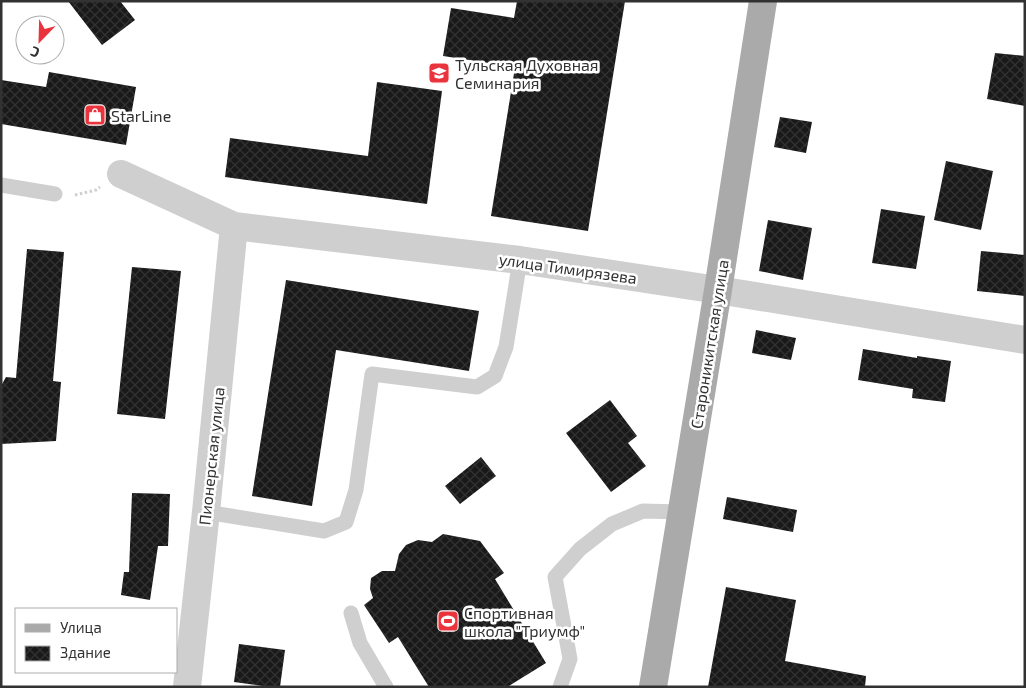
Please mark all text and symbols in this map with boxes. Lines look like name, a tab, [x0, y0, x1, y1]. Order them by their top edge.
north arrow	[15, 15, 65, 65]
text: С	[28, 43, 42, 62]
place label: Тульская Духовная Семинария	[455, 55, 599, 92]
school or university icon: Тульская Духовная Семинария	[427, 61, 451, 85]
shop icon: StarLine	[83, 103, 107, 127]
place label: StarLine	[111, 106, 171, 125]
street label: улица Тимирязева	[498, 249, 638, 288]
street label: Староникитская улица	[686, 258, 733, 430]
street label: Пионерская улица	[194, 386, 229, 526]
place label: Спортивная школа "Триумф"	[464, 603, 585, 641]
legend	[15, 608, 178, 673]
sports icon: Спортивная школа "Триумф"	[436, 609, 460, 633]
text: Улица	[60, 618, 102, 636]
text: Здание	[60, 643, 111, 661]

